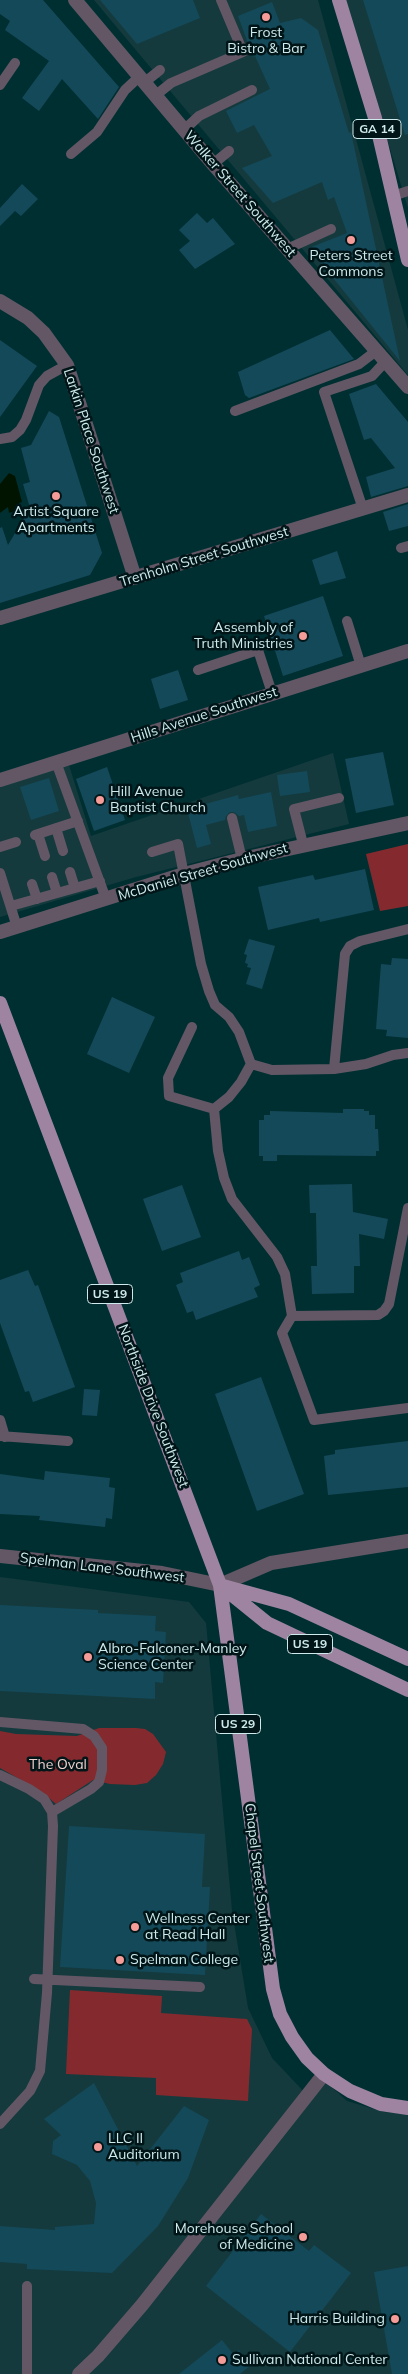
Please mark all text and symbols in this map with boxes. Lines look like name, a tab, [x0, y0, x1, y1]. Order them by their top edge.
marker: Frost Bistro & Bar	[260, 11, 272, 23]
place label: Frost Bistro & Bar	[227, 25, 305, 58]
road number: GA 14	[353, 120, 401, 138]
street label: Walker Street Southwest	[181, 128, 299, 260]
marker: Peters Street Commons	[345, 234, 357, 246]
place label: Peters Street Commons	[309, 248, 393, 280]
street label: Larkin Place Southwest	[60, 366, 122, 516]
marker: Artist Square Apartments	[50, 490, 62, 502]
place label: Artist Square Apartments	[13, 504, 99, 536]
street label: Trenholm Street Southwest	[118, 523, 290, 591]
place label: Assembly of Truth Ministries	[194, 620, 293, 652]
marker: Assembly of Truth Ministries	[297, 630, 309, 642]
street label: Hills Avenue Southwest	[129, 683, 279, 747]
place label: Hill Avenue Baptist Church	[110, 784, 206, 816]
marker: Hill Avenue Baptist Church	[94, 794, 106, 806]
street label: McDaniel Street Southwest	[116, 840, 290, 904]
road number: US 19	[88, 1285, 132, 1304]
street label: Northside Drive Southwest	[114, 1322, 192, 1490]
street label: Spelman Lane Southwest	[19, 1550, 185, 1586]
road number: US 19	[288, 1635, 332, 1654]
place label: Albro-Falconer-Manley Science Center	[98, 1641, 247, 1674]
marker: Albro-Falconer-Manley Science Center	[82, 1651, 94, 1663]
road number: US 29	[216, 1715, 260, 1734]
park label: The Oval	[29, 1757, 87, 1773]
street label: Chapel Street Southwest	[241, 1802, 277, 1964]
place label: Wellness Center at Read Hall	[145, 1911, 250, 1944]
marker: Wellness Center at Read Hall	[129, 1921, 141, 1933]
place label: Spelman College	[130, 1952, 238, 1968]
marker: Spelman College	[114, 1954, 126, 1966]
place label: LLC II Auditorium	[108, 2131, 180, 2164]
marker: LLC II Auditorium	[92, 2141, 104, 2153]
place label: Morehouse School of Medicine	[175, 2221, 293, 2254]
marker: Morehouse School of Medicine	[297, 2231, 309, 2243]
place label: Harris Building	[289, 2311, 385, 2327]
marker: Harris Building	[389, 2313, 401, 2325]
place label: Sullivan National Center	[232, 2352, 387, 2368]
marker: Sullivan National Center	[216, 2354, 228, 2366]

